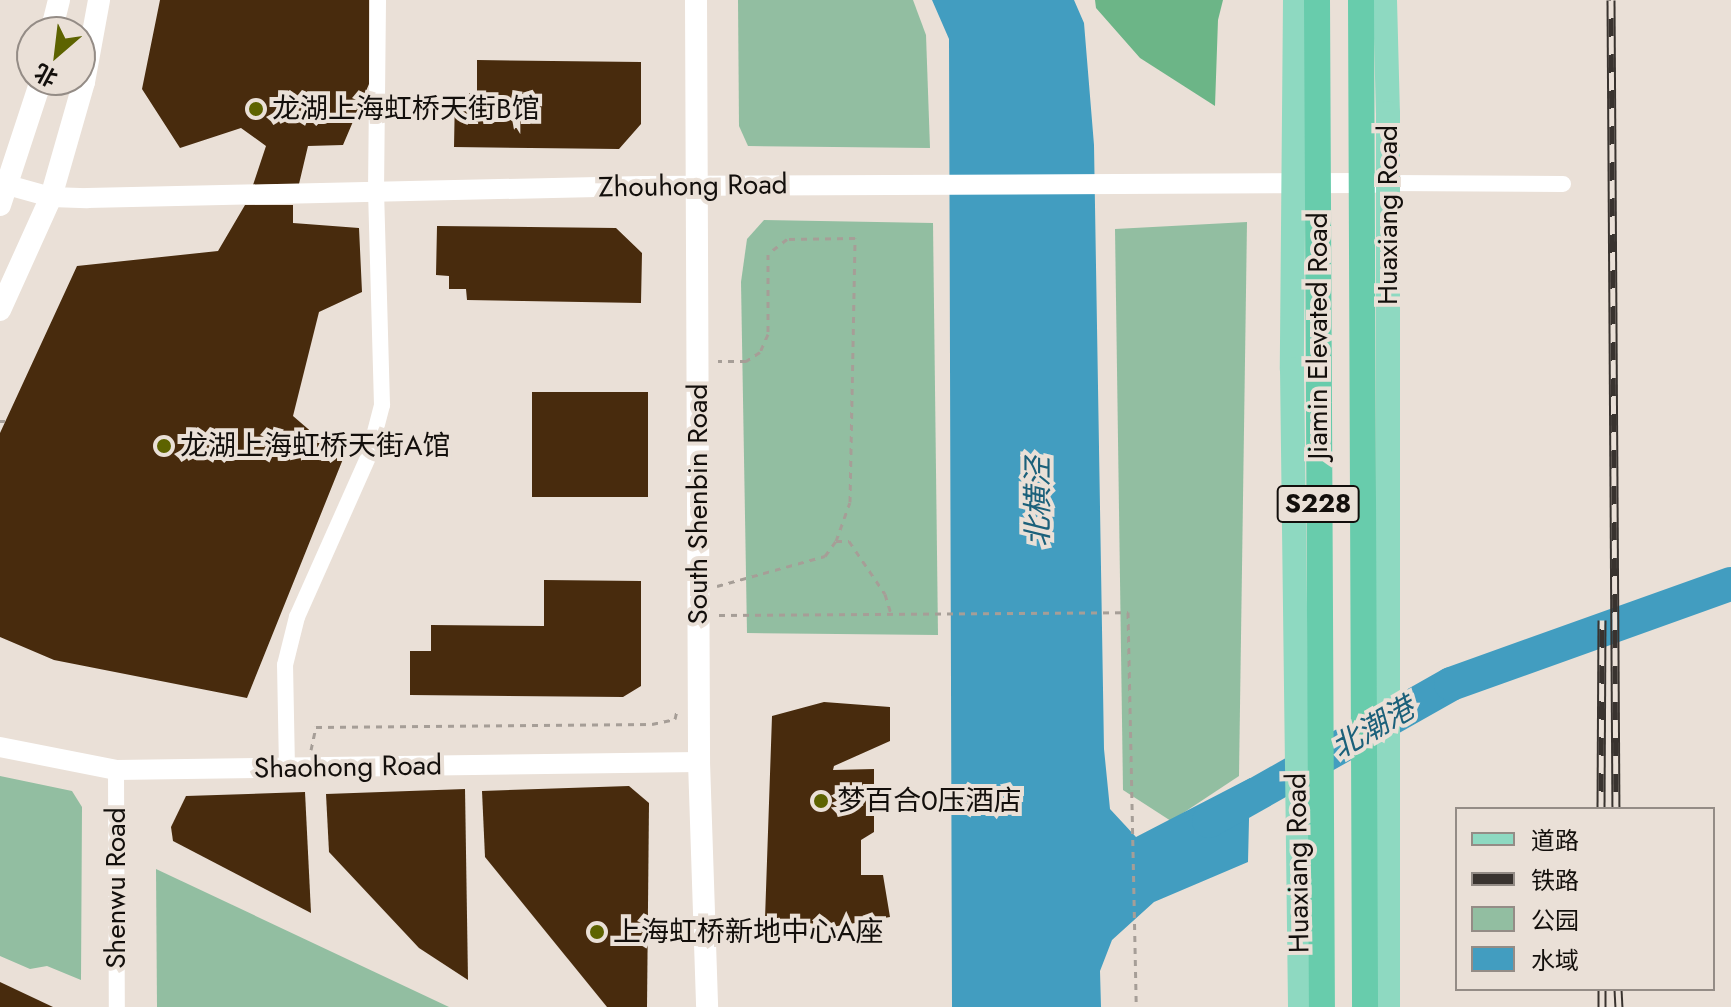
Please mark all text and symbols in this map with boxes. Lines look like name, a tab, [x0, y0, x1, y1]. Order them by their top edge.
north arrow	[16, 16, 96, 96]
text: 北	[28, 56, 63, 95]
place label: 龙湖上海虹桥天街B馆	[272, 92, 540, 126]
marker: 龙湖上海虹桥天街B馆	[247, 100, 265, 118]
street label: Huaxiang Road	[1371, 125, 1405, 305]
street label: Zhouhong Road	[598, 168, 788, 204]
street label: Jiamin Elevated Road	[1301, 212, 1335, 460]
street label: South Shenbin Road	[681, 383, 715, 625]
place label: 龙湖上海虹桥天街A馆	[180, 429, 450, 463]
marker: 龙湖上海虹桥天街A馆	[155, 437, 173, 455]
water label: 北横泾	[1020, 457, 1056, 547]
road number: S228	[1276, 482, 1360, 526]
water label: 北潮港	[1325, 690, 1421, 766]
street label: Shaohong Road	[254, 749, 442, 785]
street label: Huaxiang Road	[1280, 773, 1316, 953]
place label: 梦百合0压酒店	[837, 784, 1022, 818]
marker: 梦百合0压酒店	[812, 792, 830, 810]
street label: Shenwu Road	[99, 807, 133, 969]
legend	[1455, 807, 1715, 991]
text: 道路	[1531, 823, 1579, 858]
text: 铁路	[1531, 863, 1579, 898]
text: 公园	[1531, 903, 1579, 938]
place label: 上海虹桥新地中心A座	[613, 915, 883, 949]
marker: 上海虹桥新地中心A座	[588, 923, 606, 941]
text: 水域	[1531, 943, 1579, 978]

